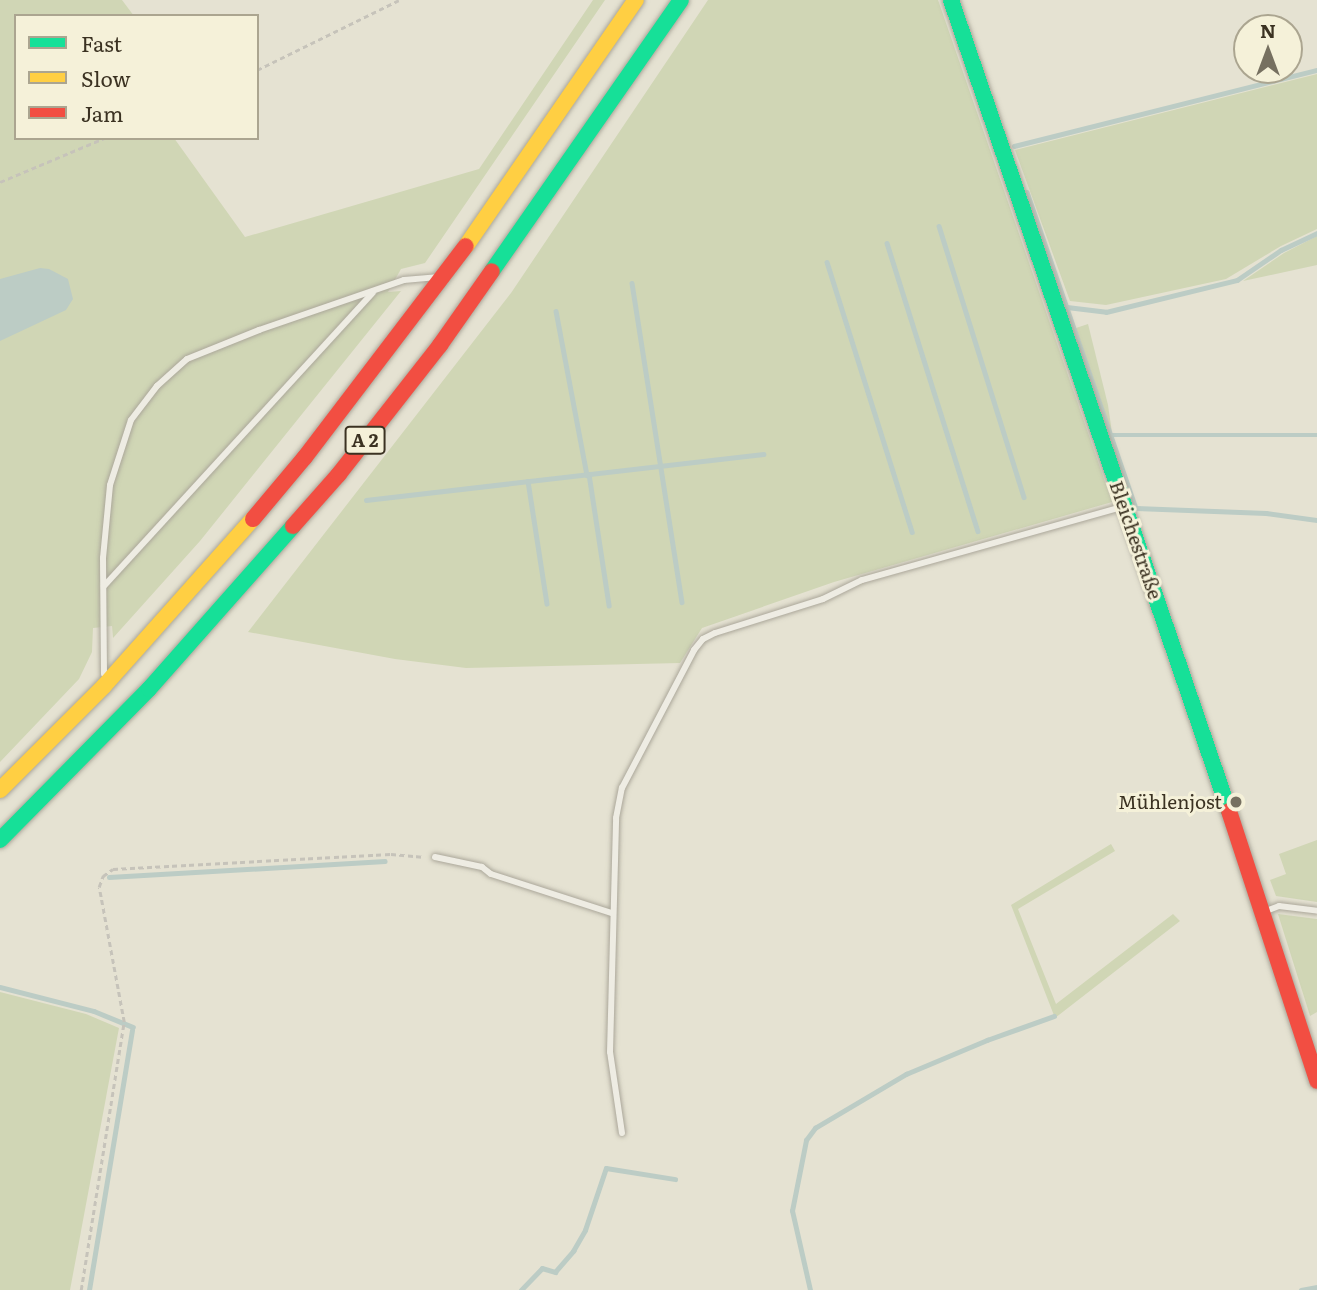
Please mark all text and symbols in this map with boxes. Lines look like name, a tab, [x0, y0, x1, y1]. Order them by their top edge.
legend	[14, 14, 259, 140]
north arrow	[1233, 14, 1303, 84]
text: N	[1260, 16, 1276, 44]
text: Fast	[81, 27, 122, 58]
text: Slow	[81, 62, 131, 93]
text: Jam	[81, 97, 123, 128]
road number: A 2	[344, 426, 386, 454]
street label: Bleichestraße	[1105, 478, 1167, 602]
place label: Mühlenjost	[1118, 791, 1222, 813]
marker: Mühlenjost	[1228, 794, 1244, 810]

